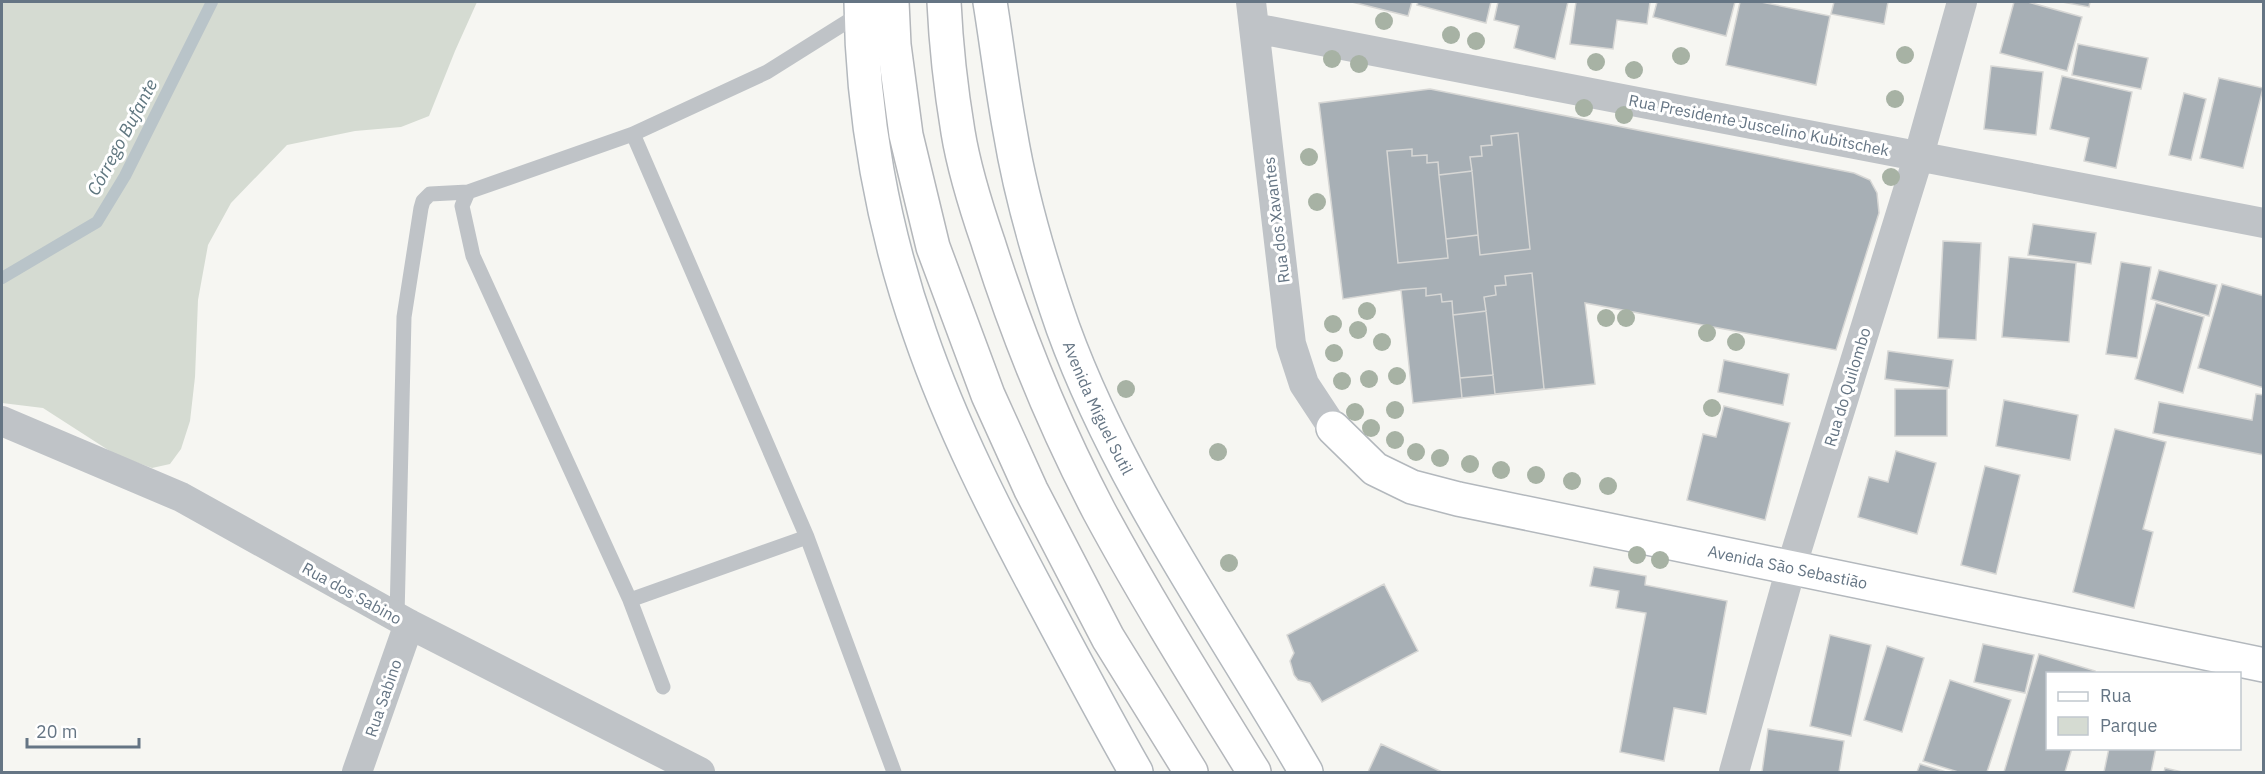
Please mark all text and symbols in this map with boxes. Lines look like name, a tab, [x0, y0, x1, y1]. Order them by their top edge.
water label: Córrego Bufante	[82, 75, 162, 199]
street label: Rua Presidente Juscelino Kubitschek	[1627, 90, 1891, 160]
street label: Rua dos Xavantes	[1258, 156, 1294, 284]
street label: Rua do Quilombo	[1819, 325, 1875, 449]
street label: Avenida Miguel Sutil	[1059, 338, 1138, 478]
street label: Avenida São Sebastião	[1706, 541, 1869, 593]
street label: Rua dos Sabino	[299, 557, 405, 629]
street label: Rua Sabino	[360, 657, 406, 739]
legend	[2046, 672, 2241, 750]
text: Rua	[2100, 684, 2132, 707]
scale bar	[27, 711, 140, 749]
text: Parque	[2100, 714, 2158, 737]
text: 20 m	[36, 720, 78, 743]

